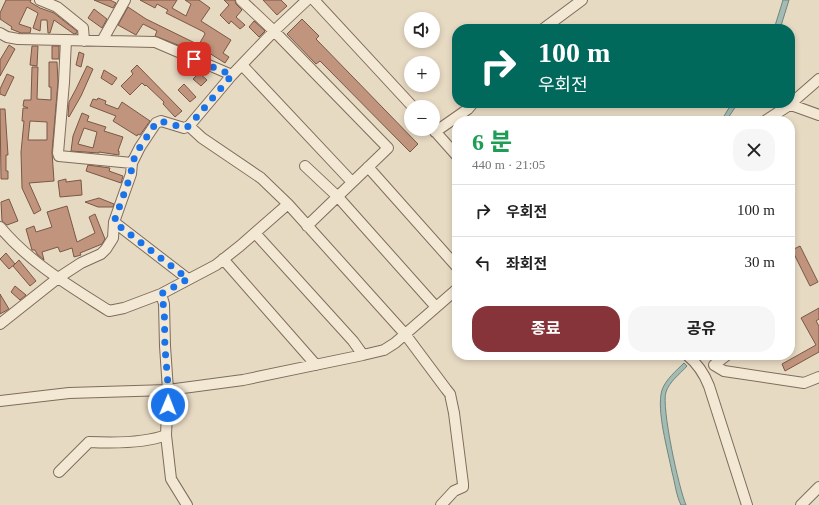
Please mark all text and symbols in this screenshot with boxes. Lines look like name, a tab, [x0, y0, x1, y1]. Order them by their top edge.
map controls	[404, 12, 440, 136]
button: sound	[404, 12, 440, 48]
text: 100 m	[538, 37, 610, 68]
icon: right	[472, 40, 524, 92]
pin	[177, 42, 211, 76]
icon: arrive	[183, 48, 205, 70]
button: +	[404, 56, 440, 92]
text: 우회전	[538, 75, 588, 95]
button: −	[404, 100, 440, 136]
text: 6 분	[472, 129, 512, 155]
button: close	[733, 129, 775, 171]
text: 440 m · 21:05	[472, 157, 545, 172]
icon: right	[472, 200, 494, 222]
text: 100 m	[737, 202, 775, 218]
text: 우회전	[506, 204, 547, 220]
icon: left	[472, 252, 494, 274]
text: 30 m	[745, 254, 775, 270]
text: 좌회전	[506, 256, 547, 272]
button: 종료	[472, 306, 620, 352]
button: 공유	[628, 306, 775, 352]
position arrow	[147, 384, 189, 426]

